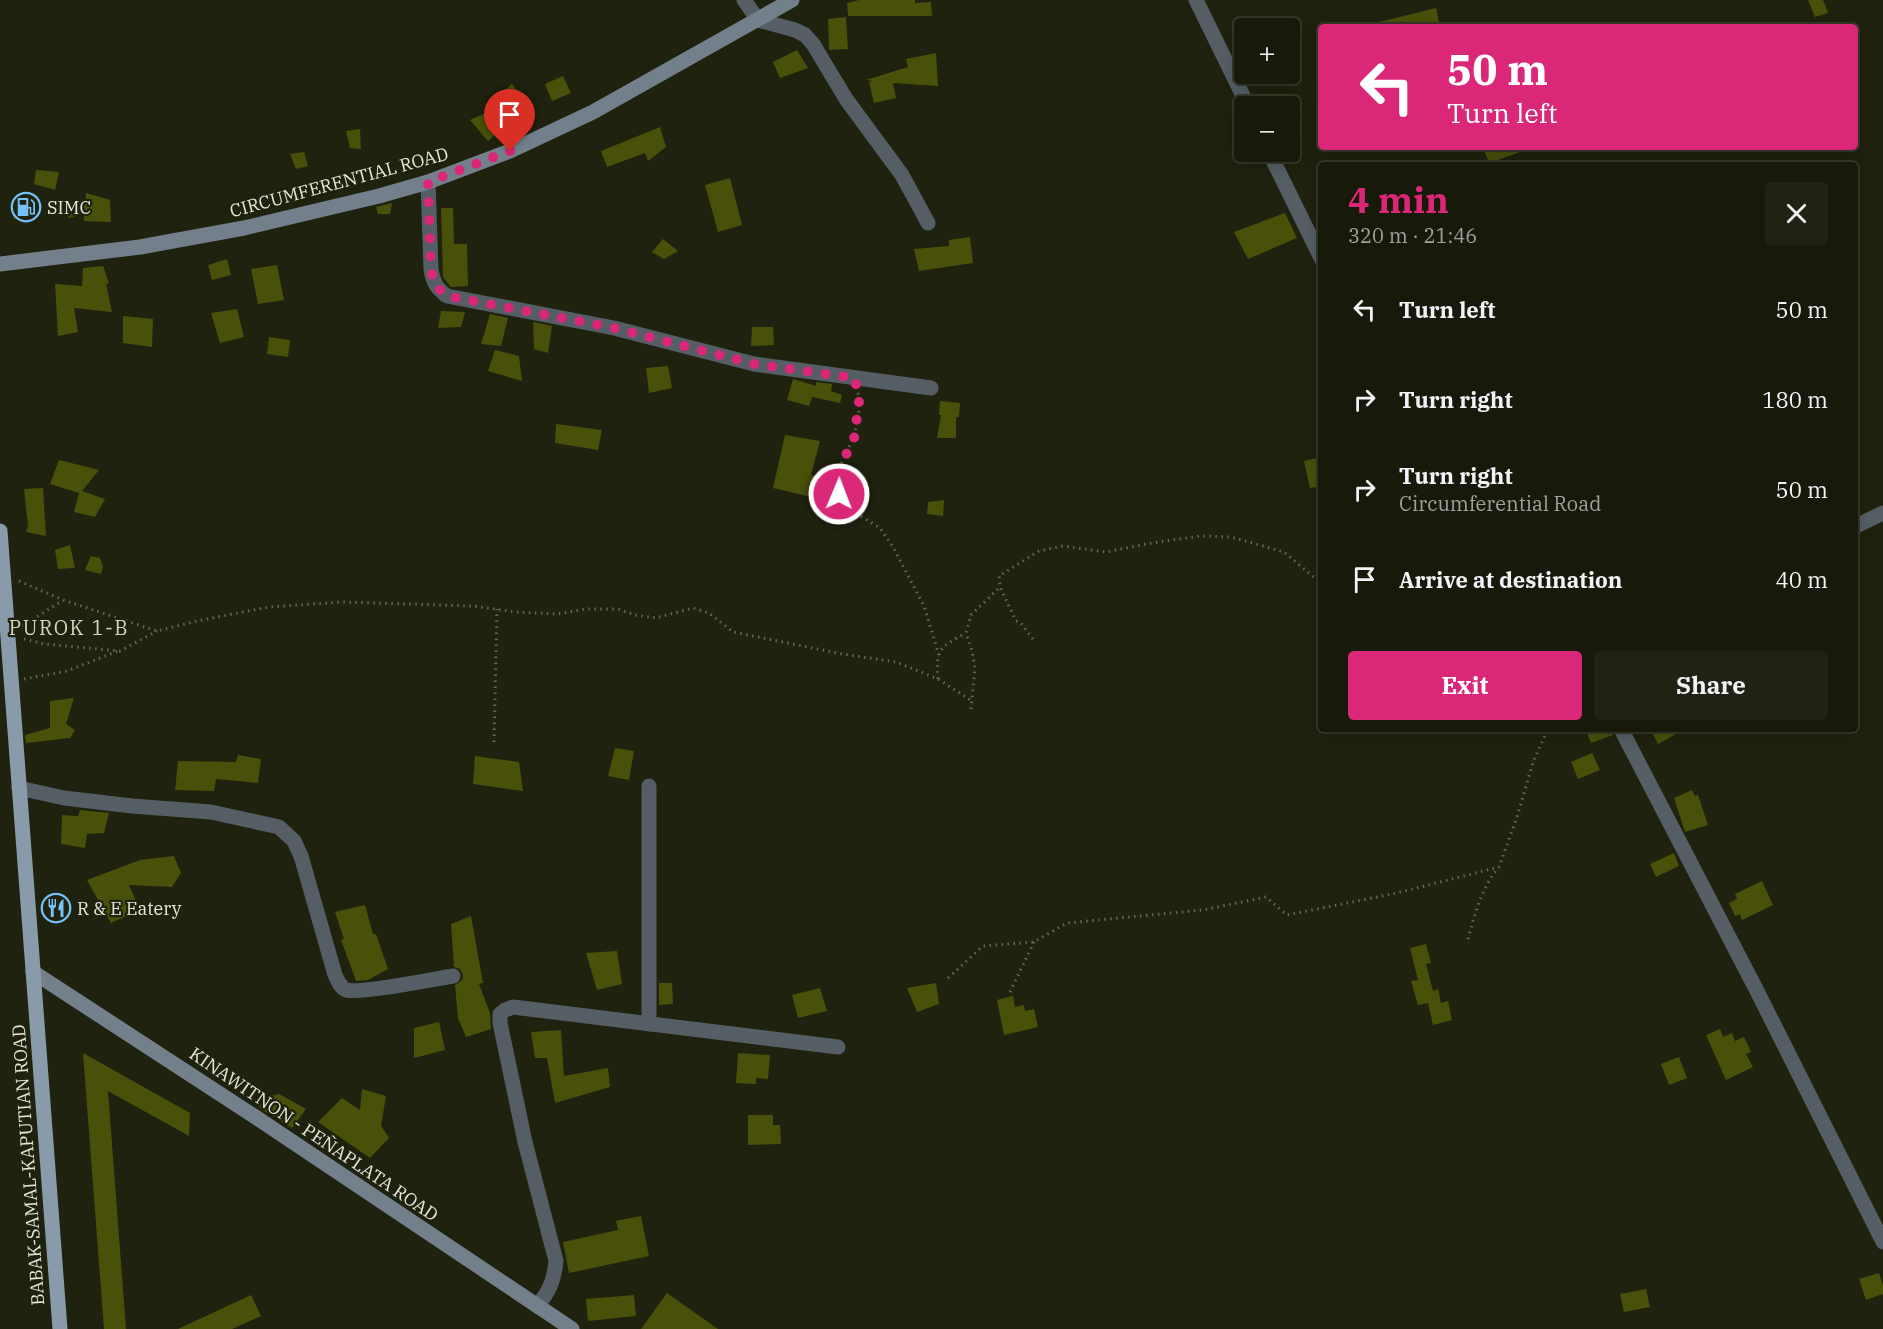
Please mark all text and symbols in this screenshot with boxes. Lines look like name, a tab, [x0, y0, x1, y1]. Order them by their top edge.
map controls	[1234, 18, 1300, 162]
button: +	[1234, 18, 1300, 84]
text: 50 m	[1447, 42, 1548, 97]
icon: left	[1348, 48, 1426, 126]
pin	[484, 89, 535, 151]
text: Turn left	[1447, 95, 1558, 130]
button: −	[1234, 96, 1300, 162]
icon: arrive	[493, 98, 526, 131]
street label: CIRCUMFERENTIAL ROAD	[227, 142, 451, 222]
text: 4 min	[1348, 176, 1449, 223]
button: close	[1765, 182, 1828, 245]
fuel station icon: SIMC	[10, 191, 42, 223]
place label: SIMC	[47, 196, 91, 219]
text: 320 m · 21:46	[1348, 222, 1477, 249]
icon: left	[1348, 293, 1381, 326]
text: Turn left	[1399, 295, 1495, 324]
text: 50 m	[1776, 295, 1828, 324]
icon: right	[1348, 383, 1381, 416]
text: Turn right	[1399, 385, 1513, 414]
text: 180 m	[1762, 385, 1828, 414]
text: Turn right	[1399, 461, 1513, 490]
position arrow	[807, 462, 871, 526]
icon: right	[1348, 473, 1381, 506]
text: 50 m	[1776, 475, 1828, 504]
text: Circumferential Road	[1399, 490, 1601, 517]
icon: arrive	[1348, 563, 1381, 596]
text: Arrive at destination	[1399, 565, 1622, 594]
text: 40 m	[1776, 565, 1828, 594]
district label: PUROK 1-B	[9, 614, 129, 641]
button: Exit	[1348, 651, 1582, 720]
button: Share	[1594, 651, 1828, 720]
restaurant icon: R & E Eatery	[40, 892, 72, 924]
place label: R & E Eatery	[77, 897, 182, 920]
street label: BABAK-SAMAL-KAPUTIAN ROAD	[7, 1024, 49, 1306]
street label: KINAWITNON - PEÑAPLATA ROAD	[185, 1042, 443, 1226]

